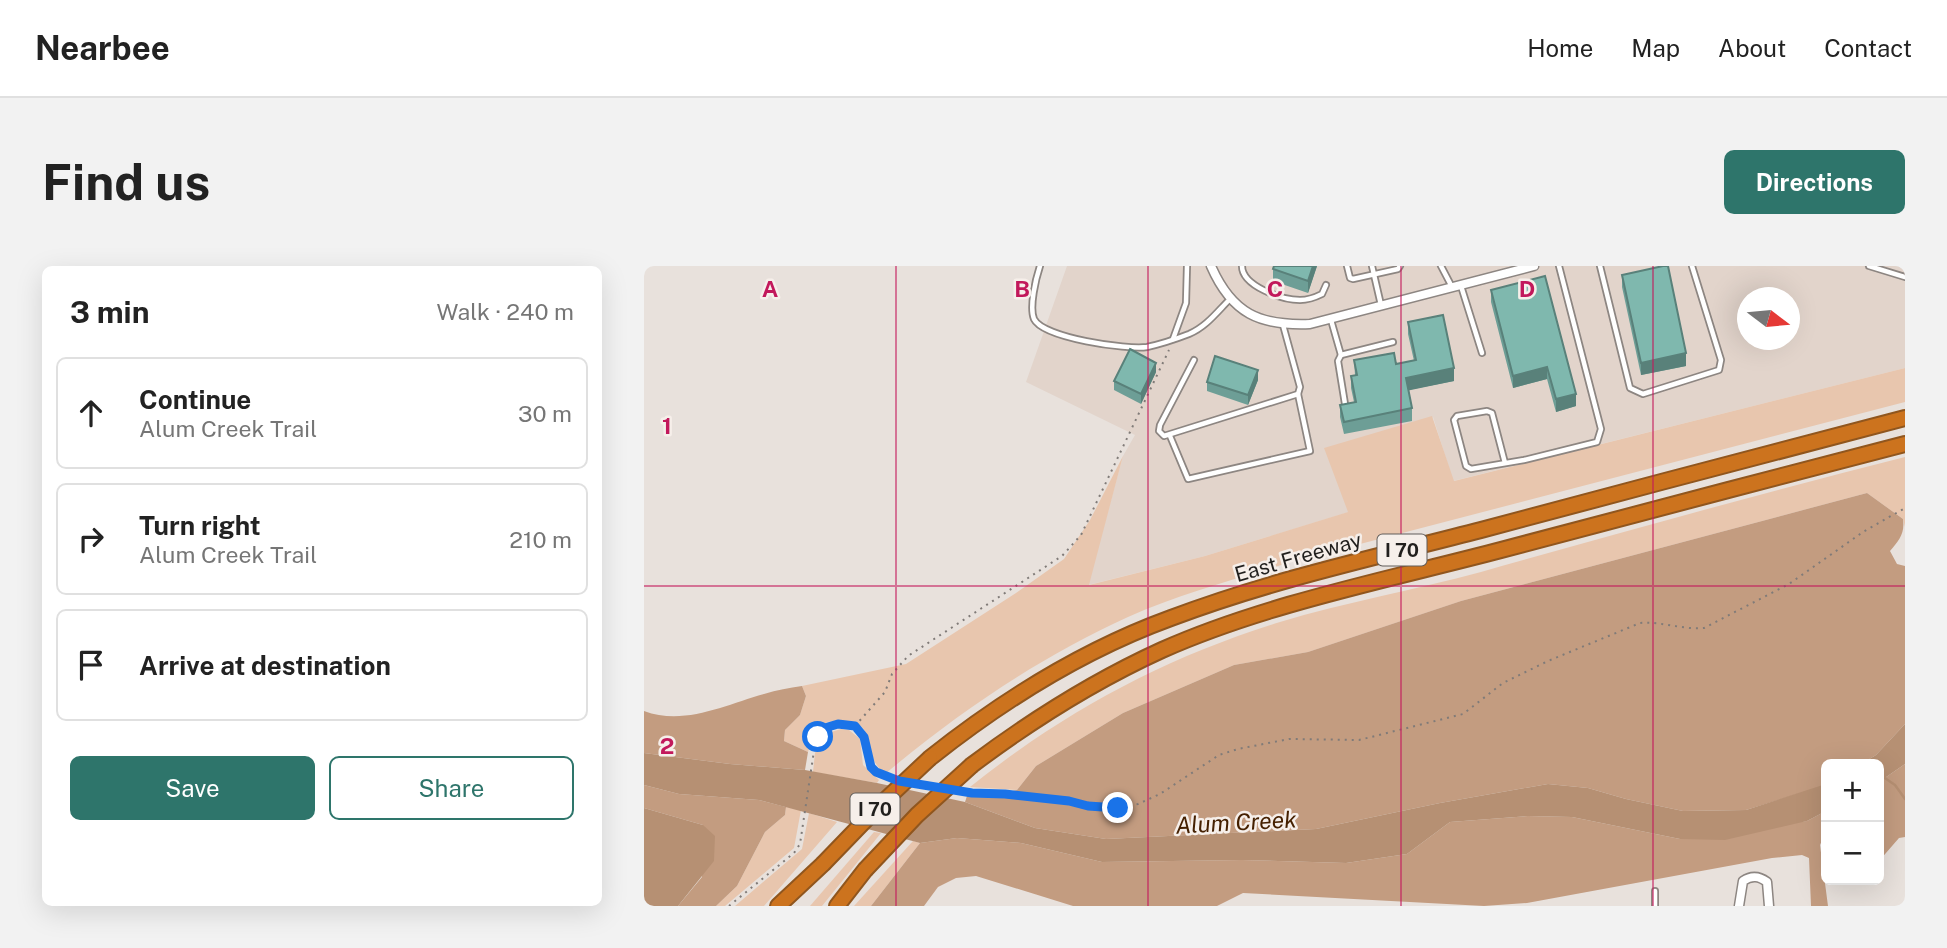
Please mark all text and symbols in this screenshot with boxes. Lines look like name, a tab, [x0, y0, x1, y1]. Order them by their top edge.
text: Nearbee	[35, 29, 170, 67]
text: Home	[1527, 34, 1593, 62]
text: Map	[1631, 34, 1680, 62]
text: About	[1718, 34, 1786, 62]
text: Contact	[1824, 34, 1912, 62]
button: Directions	[1724, 150, 1905, 214]
text: Find us	[42, 153, 210, 211]
text: A	[762, 275, 779, 302]
text: B	[1014, 275, 1030, 302]
text: C	[1267, 275, 1283, 302]
text: D	[1519, 275, 1535, 302]
north arrow	[1737, 287, 1800, 350]
text: 3 min	[70, 294, 149, 330]
text: Walk · 240 m	[437, 298, 574, 325]
text: Continue	[139, 384, 251, 415]
icon: ahead	[72, 394, 110, 432]
text: 30 m	[518, 400, 572, 427]
text: 1	[662, 412, 672, 439]
text: Alum Creek Trail	[139, 415, 317, 442]
text: Turn right	[139, 510, 261, 541]
icon: right	[72, 520, 110, 558]
text: 210 m	[509, 526, 572, 553]
street label: East Freeway	[1232, 527, 1364, 587]
road number: I 70	[1378, 534, 1426, 566]
text: Alum Creek Trail	[139, 541, 317, 568]
icon: arrive	[72, 646, 110, 684]
text: Arrive at destination	[139, 650, 391, 681]
route start	[802, 721, 833, 752]
text: 2	[660, 732, 674, 759]
button: Save	[70, 756, 315, 820]
button: Share	[329, 756, 574, 820]
map controls	[1821, 759, 1884, 885]
button: +	[1821, 759, 1884, 822]
route end	[1102, 792, 1133, 823]
road number: I 70	[850, 794, 900, 824]
water label: Alum Creek	[1175, 805, 1298, 839]
button: −	[1821, 822, 1884, 885]

